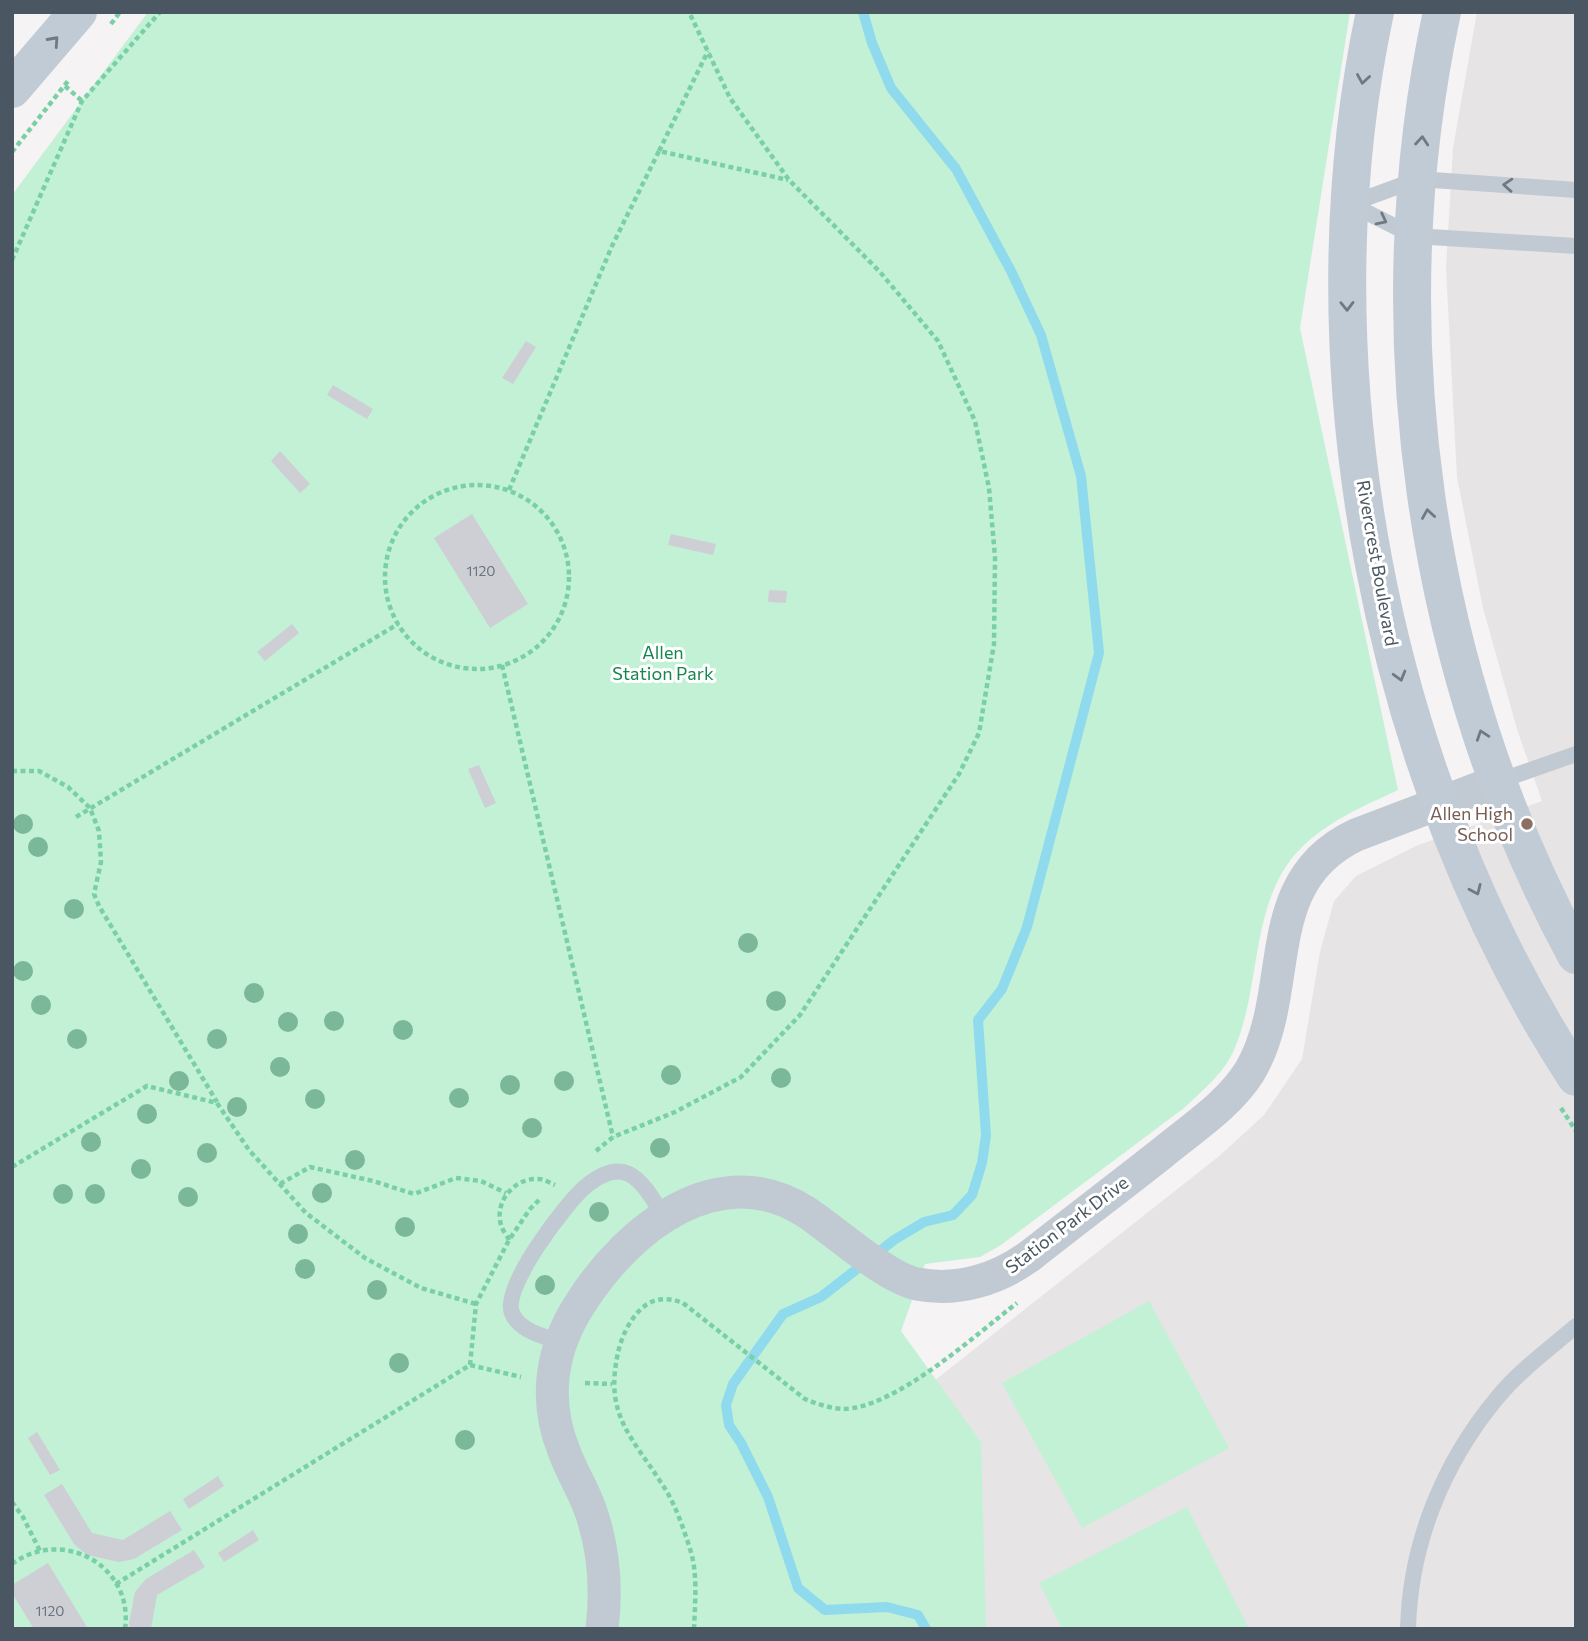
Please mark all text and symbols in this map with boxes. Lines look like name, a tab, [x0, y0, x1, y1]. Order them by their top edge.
one-way arrow	[46, 36, 58, 49]
one-way arrow	[1356, 74, 1371, 85]
one-way arrow	[1414, 135, 1429, 146]
one-way arrow	[1502, 178, 1513, 193]
one-way arrow	[1375, 212, 1388, 226]
one-way arrow	[1339, 301, 1355, 312]
street label: Rivercrest Boulevard	[1353, 478, 1403, 648]
one-way arrow	[1421, 508, 1436, 520]
house number: 1120	[467, 562, 495, 579]
park label: Allen Station Park	[612, 641, 714, 684]
one-way arrow	[1392, 670, 1406, 682]
one-way arrow	[1476, 730, 1490, 742]
place label: Allen High School	[1430, 802, 1513, 845]
marker: Allen High School	[1519, 816, 1535, 832]
one-way arrow	[1468, 883, 1482, 895]
street label: Station Park Drive	[1001, 1171, 1132, 1278]
house number: 1120	[36, 1602, 64, 1619]

